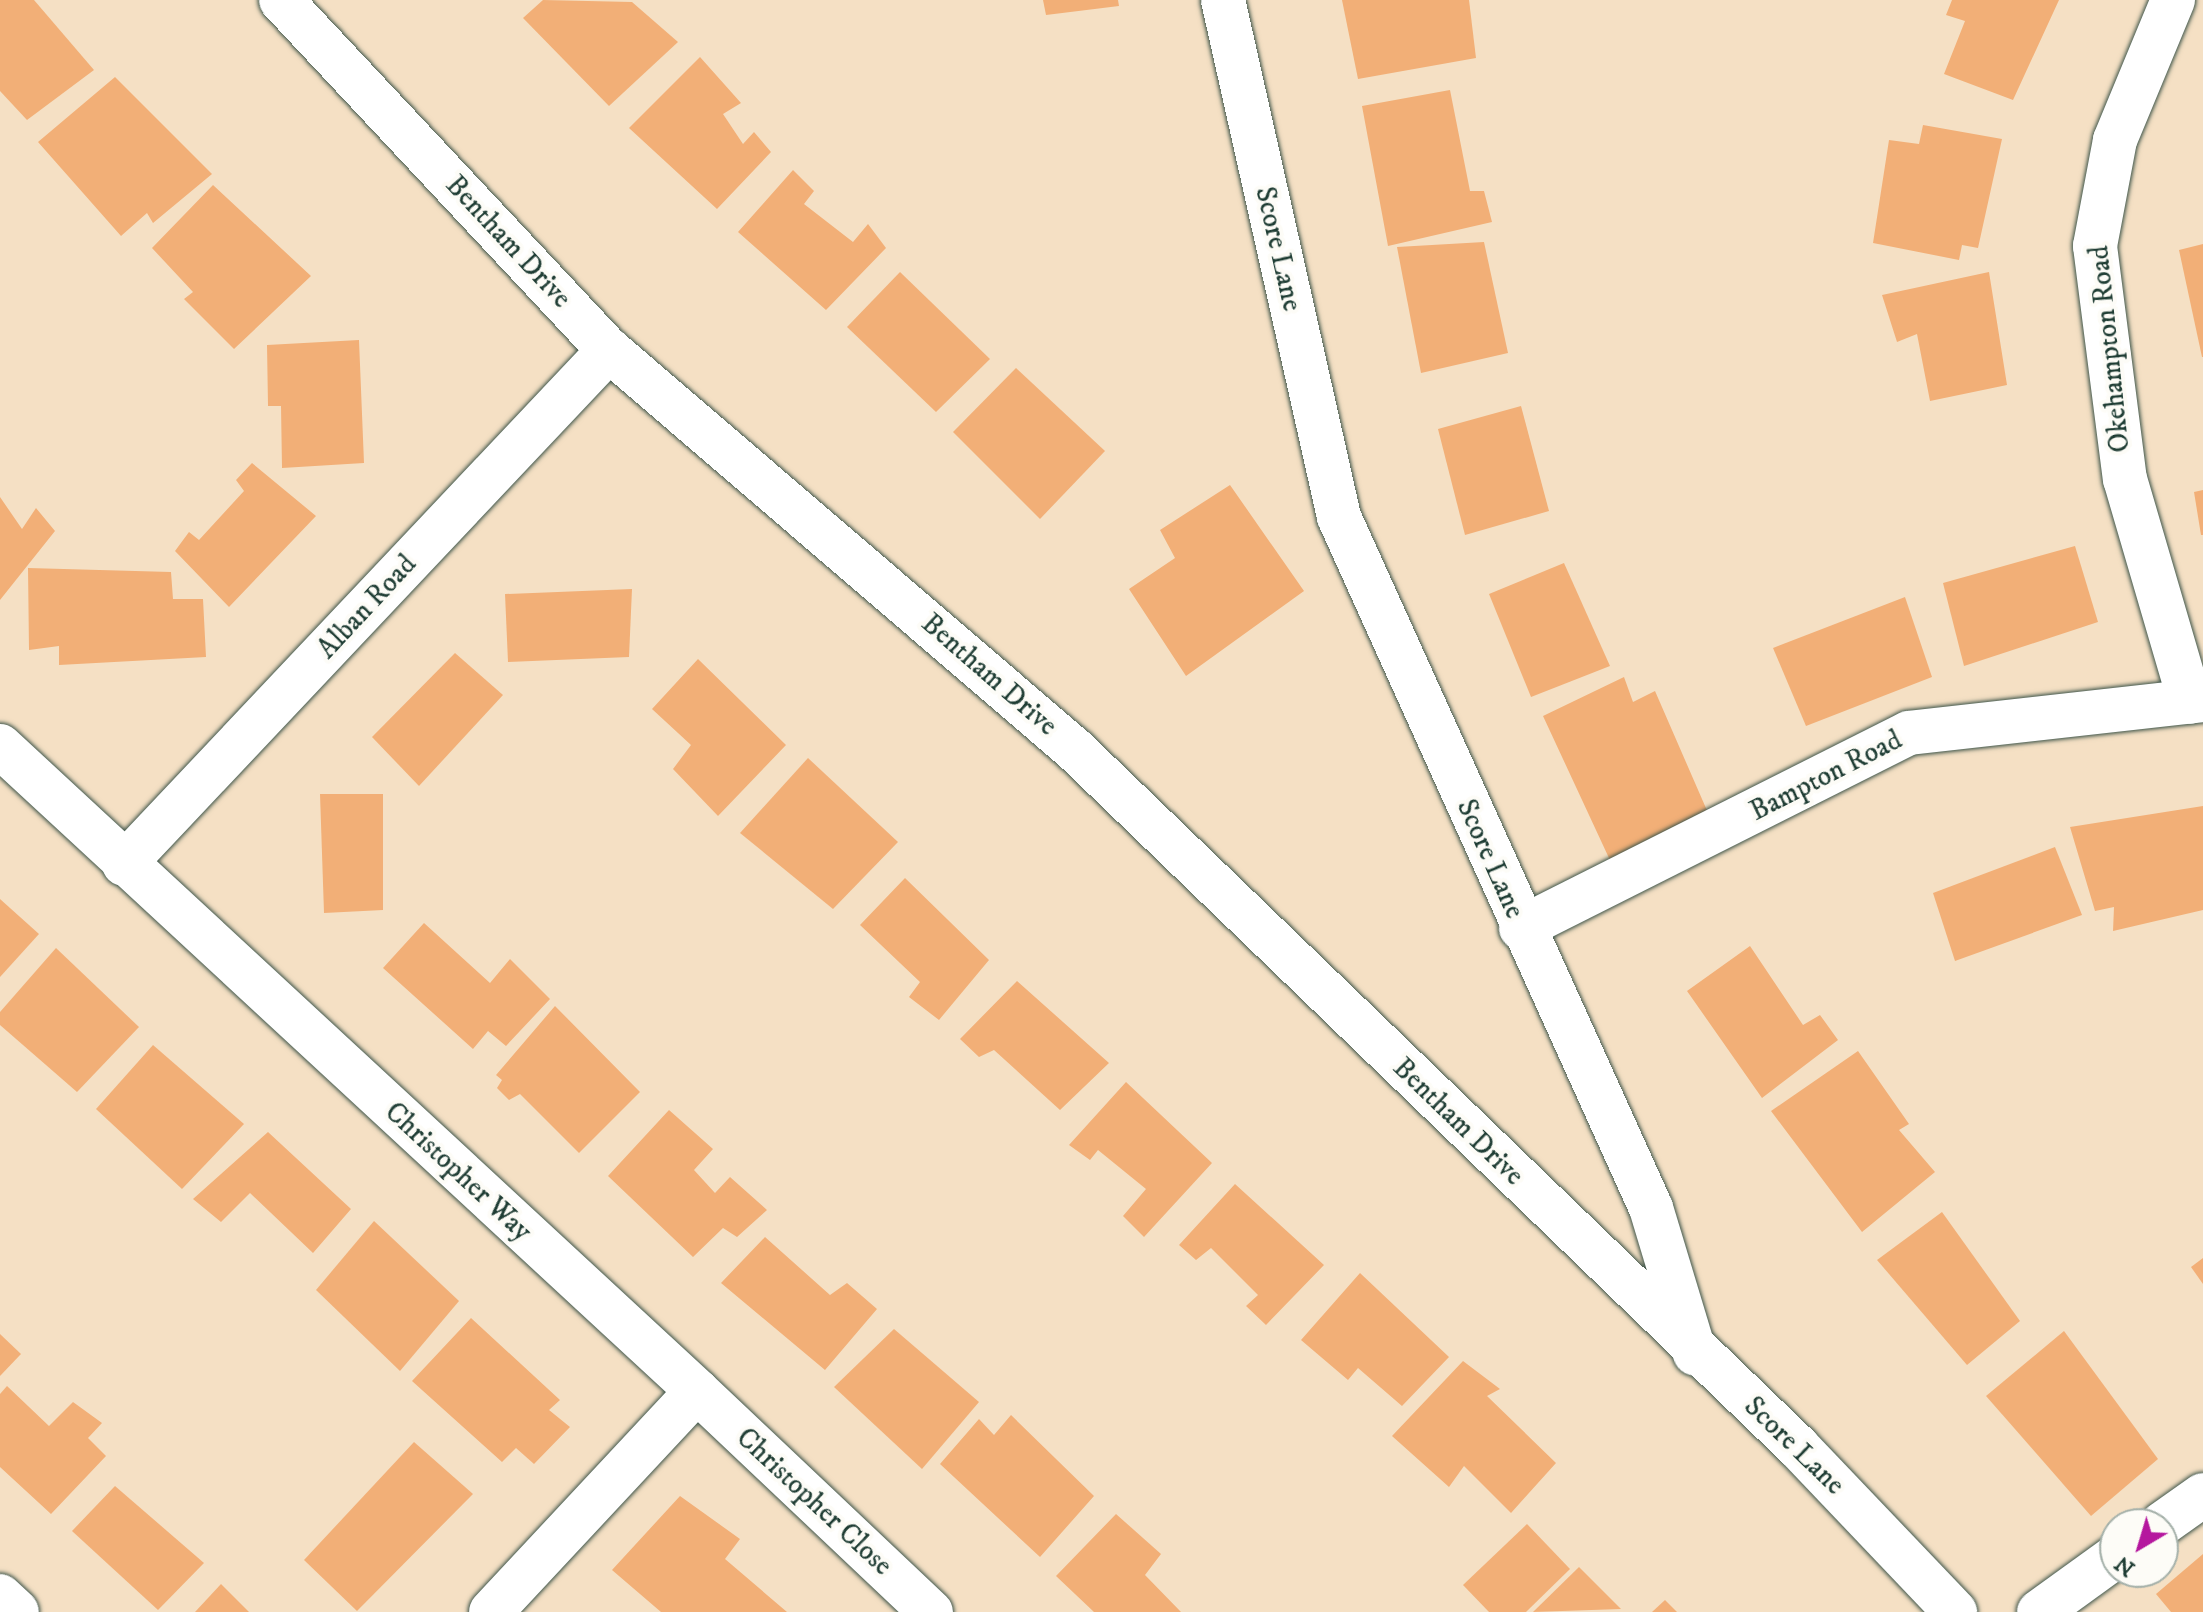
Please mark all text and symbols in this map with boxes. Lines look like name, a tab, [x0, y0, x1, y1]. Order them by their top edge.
street label: Bentham Drive	[438, 169, 578, 315]
street label: Score Lane	[1247, 184, 1309, 314]
street label: Okehampton Road	[2082, 244, 2138, 454]
street label: Alban Road	[310, 548, 424, 666]
street label: Bentham Drive	[914, 607, 1064, 743]
street label: Bampton Road	[1744, 723, 1908, 829]
street label: Score Lane	[1449, 794, 1531, 924]
street label: Bentham Drive	[1386, 1051, 1530, 1193]
street label: Christopher Way	[378, 1095, 538, 1249]
street label: Score Lane	[1737, 1390, 1851, 1502]
street label: Christopher Close	[729, 1421, 899, 1583]
north arrow	[2099, 1508, 2179, 1588]
text: N	[2110, 1550, 2141, 1582]

